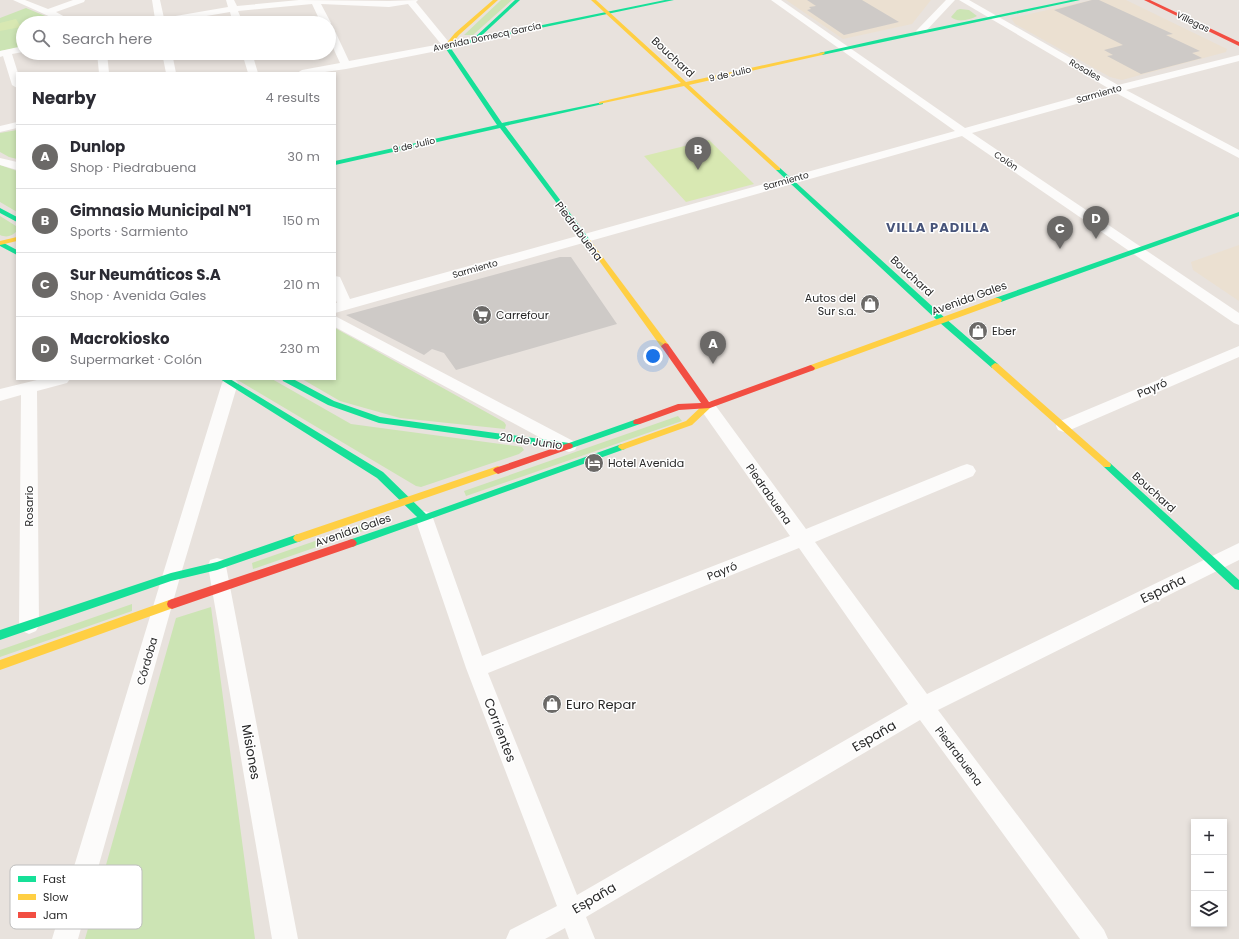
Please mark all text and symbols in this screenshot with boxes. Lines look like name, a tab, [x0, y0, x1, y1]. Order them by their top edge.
street label: Villegas	[1175, 9, 1212, 35]
search box	[16, 16, 336, 60]
street label: Avenida Domecq García	[432, 20, 542, 54]
icon: search	[30, 27, 52, 49]
text: Search here	[62, 28, 152, 49]
street label: Bouchard	[648, 33, 698, 81]
street label: Rosales	[1067, 56, 1103, 84]
street label: 9 de Julio	[708, 63, 752, 85]
street label: Sarmiento	[1075, 82, 1123, 106]
text: Nearby	[32, 86, 96, 110]
text: 4 results	[266, 88, 320, 107]
street label: 9 de Julio	[392, 134, 436, 156]
text: Dunlop	[70, 136, 125, 157]
pin: B	[685, 137, 711, 170]
text: A	[40, 147, 50, 166]
text: 30 m	[287, 147, 320, 166]
street label: Colón	[992, 149, 1021, 173]
text: Shop · Piedrabuena	[70, 158, 196, 177]
street label: Sarmiento	[762, 169, 810, 193]
street label: Piedrabuena	[551, 198, 607, 264]
text: Gimnasio Municipal N°1	[70, 200, 251, 221]
pin: D	[1083, 206, 1109, 239]
text: B	[41, 211, 49, 230]
text: 150 m	[283, 211, 320, 230]
pin: C	[1047, 216, 1073, 249]
district label: VILLA PADILLA	[886, 218, 990, 237]
text: Sports · Sarmiento	[70, 222, 188, 241]
street label: Bouchard	[887, 252, 937, 300]
street label: Sarmiento	[451, 257, 499, 281]
text: Sur Neumáticos S.A	[70, 264, 221, 285]
text: C	[40, 275, 50, 294]
text: 210 m	[283, 275, 320, 294]
street label: Avenida Gales	[929, 277, 1009, 319]
text: Shop · Avenida Gales	[70, 286, 206, 305]
place label: Autos del Sur s.a.	[805, 290, 856, 319]
shop icon: Autos del Sur s.a.	[859, 293, 881, 315]
supermarket icon: Carrefour	[471, 304, 493, 326]
place label: Carrefour	[496, 307, 549, 323]
shop icon: Eber	[967, 320, 989, 342]
place label: Eber	[992, 323, 1016, 339]
text: Macrokiosko	[70, 328, 169, 349]
pin: A	[700, 331, 726, 364]
text: D	[40, 339, 50, 358]
text: 230 m	[280, 339, 320, 358]
your location	[643, 346, 663, 366]
text: Supermarket · Colón	[70, 350, 202, 369]
street label: Payró	[1135, 375, 1169, 401]
street label: 20 de Junio	[499, 429, 563, 453]
hotel icon: Hotel Avenida	[583, 452, 605, 474]
place label: Hotel Avenida	[608, 455, 684, 471]
street label: Piedrabuena	[742, 460, 796, 528]
street label: Bouchard	[1129, 468, 1179, 516]
street label: Rosario	[21, 486, 37, 526]
street label: Avenida Gales	[313, 509, 393, 550]
street label: Payró	[705, 558, 739, 584]
street label: España	[1137, 570, 1189, 608]
street label: Córdoba	[133, 635, 161, 687]
shop icon: Euro Repar	[541, 693, 563, 715]
street label: Corrientes	[479, 695, 521, 765]
place label: Euro Repar	[566, 695, 636, 714]
street label: España	[848, 716, 900, 756]
street label: Misiones	[237, 723, 265, 781]
street label: Piedrabuena	[931, 723, 987, 789]
map controls	[1191, 819, 1227, 927]
button: +	[1191, 819, 1227, 855]
button: −	[1191, 855, 1227, 891]
legend	[10, 865, 142, 929]
text: Fast	[43, 871, 66, 887]
street label: España	[568, 878, 620, 918]
text: Slow	[43, 889, 68, 905]
button: layers	[1191, 891, 1227, 927]
text: Jam	[43, 907, 68, 923]

